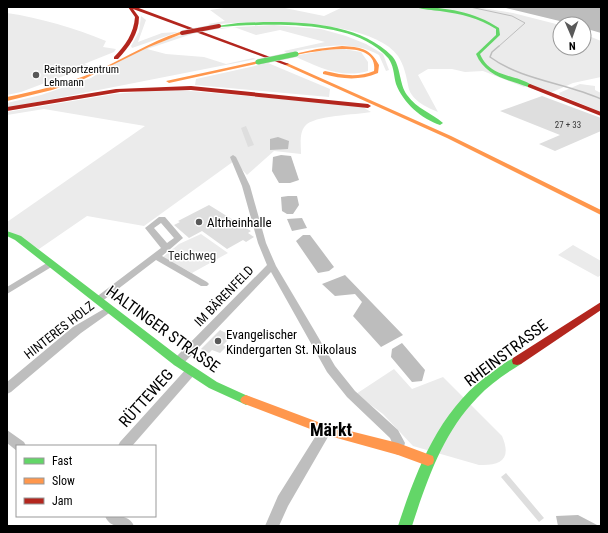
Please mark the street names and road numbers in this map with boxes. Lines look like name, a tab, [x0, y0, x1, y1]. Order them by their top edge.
street label: IM BÄRENFELD	[191, 263, 257, 329]
street label: HALTINGER STRASSE	[103, 282, 223, 377]
street label: HINTERES HOLZ	[21, 298, 97, 362]
street label: RHEINSTRASSE	[461, 316, 551, 390]
street label: RÜTTEWEG	[115, 365, 177, 431]

